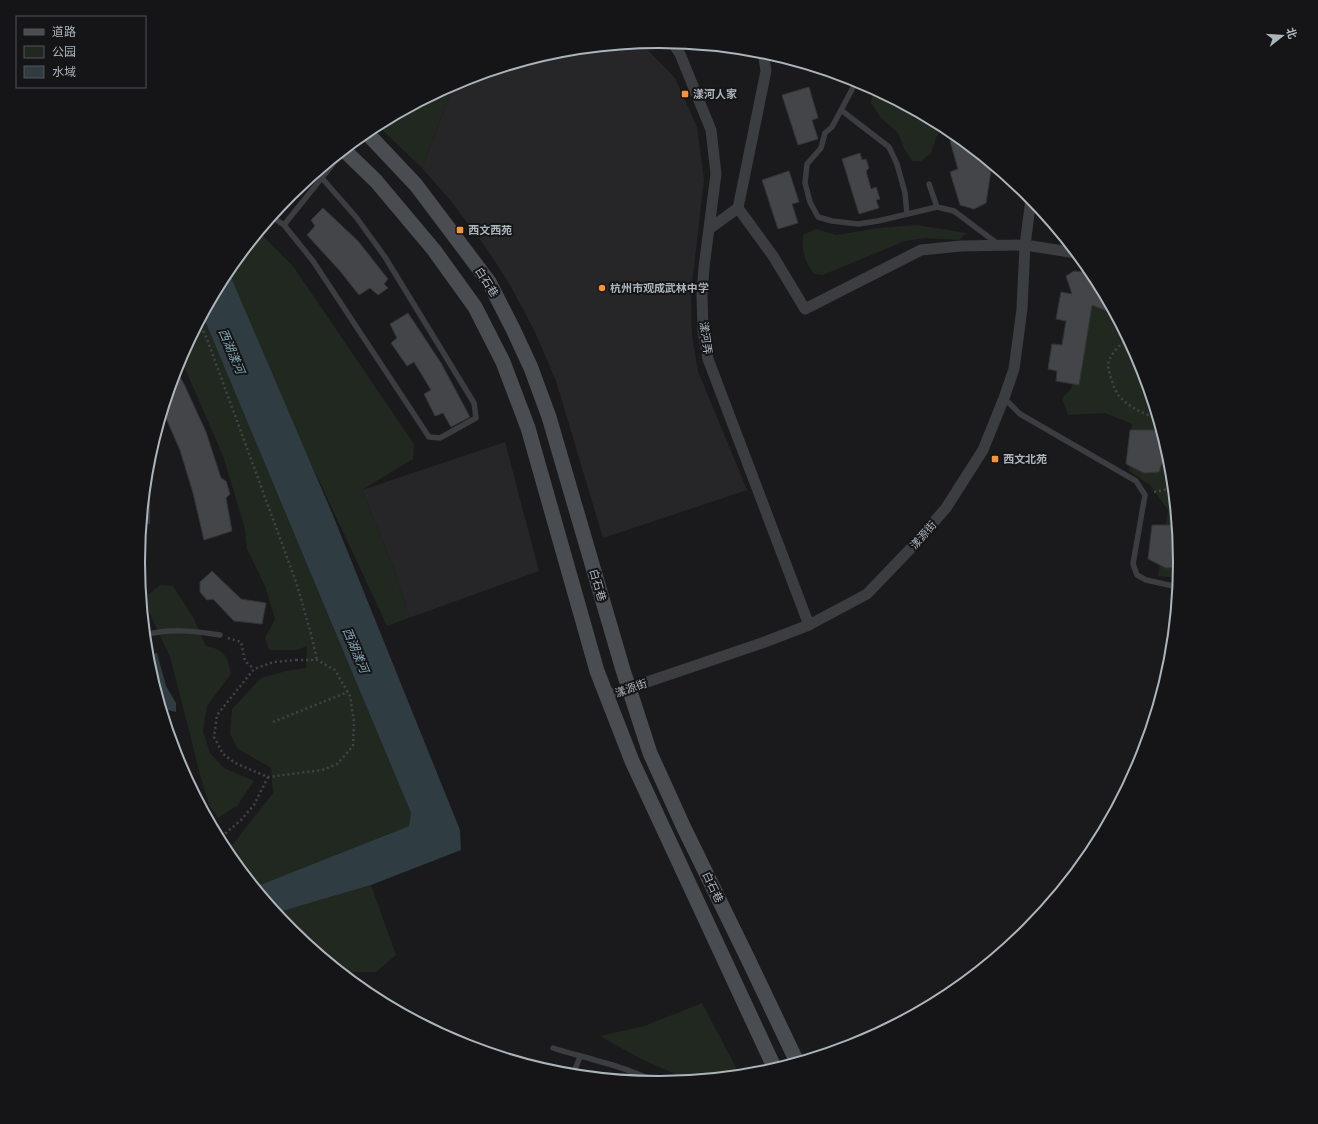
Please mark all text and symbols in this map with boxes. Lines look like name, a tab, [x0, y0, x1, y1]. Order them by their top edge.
legend	[16, 16, 146, 88]
north arrow	[1262, 16, 1302, 56]
text: 道路	[52, 24, 76, 39]
text: 北	[1283, 26, 1300, 40]
text: 公园	[52, 44, 76, 59]
text: 水域	[52, 64, 76, 79]
place label: 漾河人家	[693, 87, 737, 101]
marker: 漾河人家	[680, 89, 690, 99]
place label: 西文西苑	[468, 223, 512, 237]
marker: 西文西苑	[455, 225, 465, 235]
street label: 白石巷	[472, 264, 502, 300]
place label: 杭州市观成武林中学	[610, 281, 709, 295]
marker: 杭州市观成武林中学	[597, 283, 607, 293]
street label: 漾河弄	[697, 321, 715, 355]
water label: 西湖漾河	[216, 326, 249, 378]
place label: 西文北苑	[1003, 452, 1047, 466]
marker: 西文北苑	[990, 454, 1000, 464]
street label: 漾源街	[907, 518, 939, 552]
street label: 白石巷	[587, 567, 609, 603]
water label: 西湖漾河	[340, 625, 373, 677]
street label: 漾源街	[613, 676, 649, 700]
street label: 白石巷	[699, 869, 727, 905]

